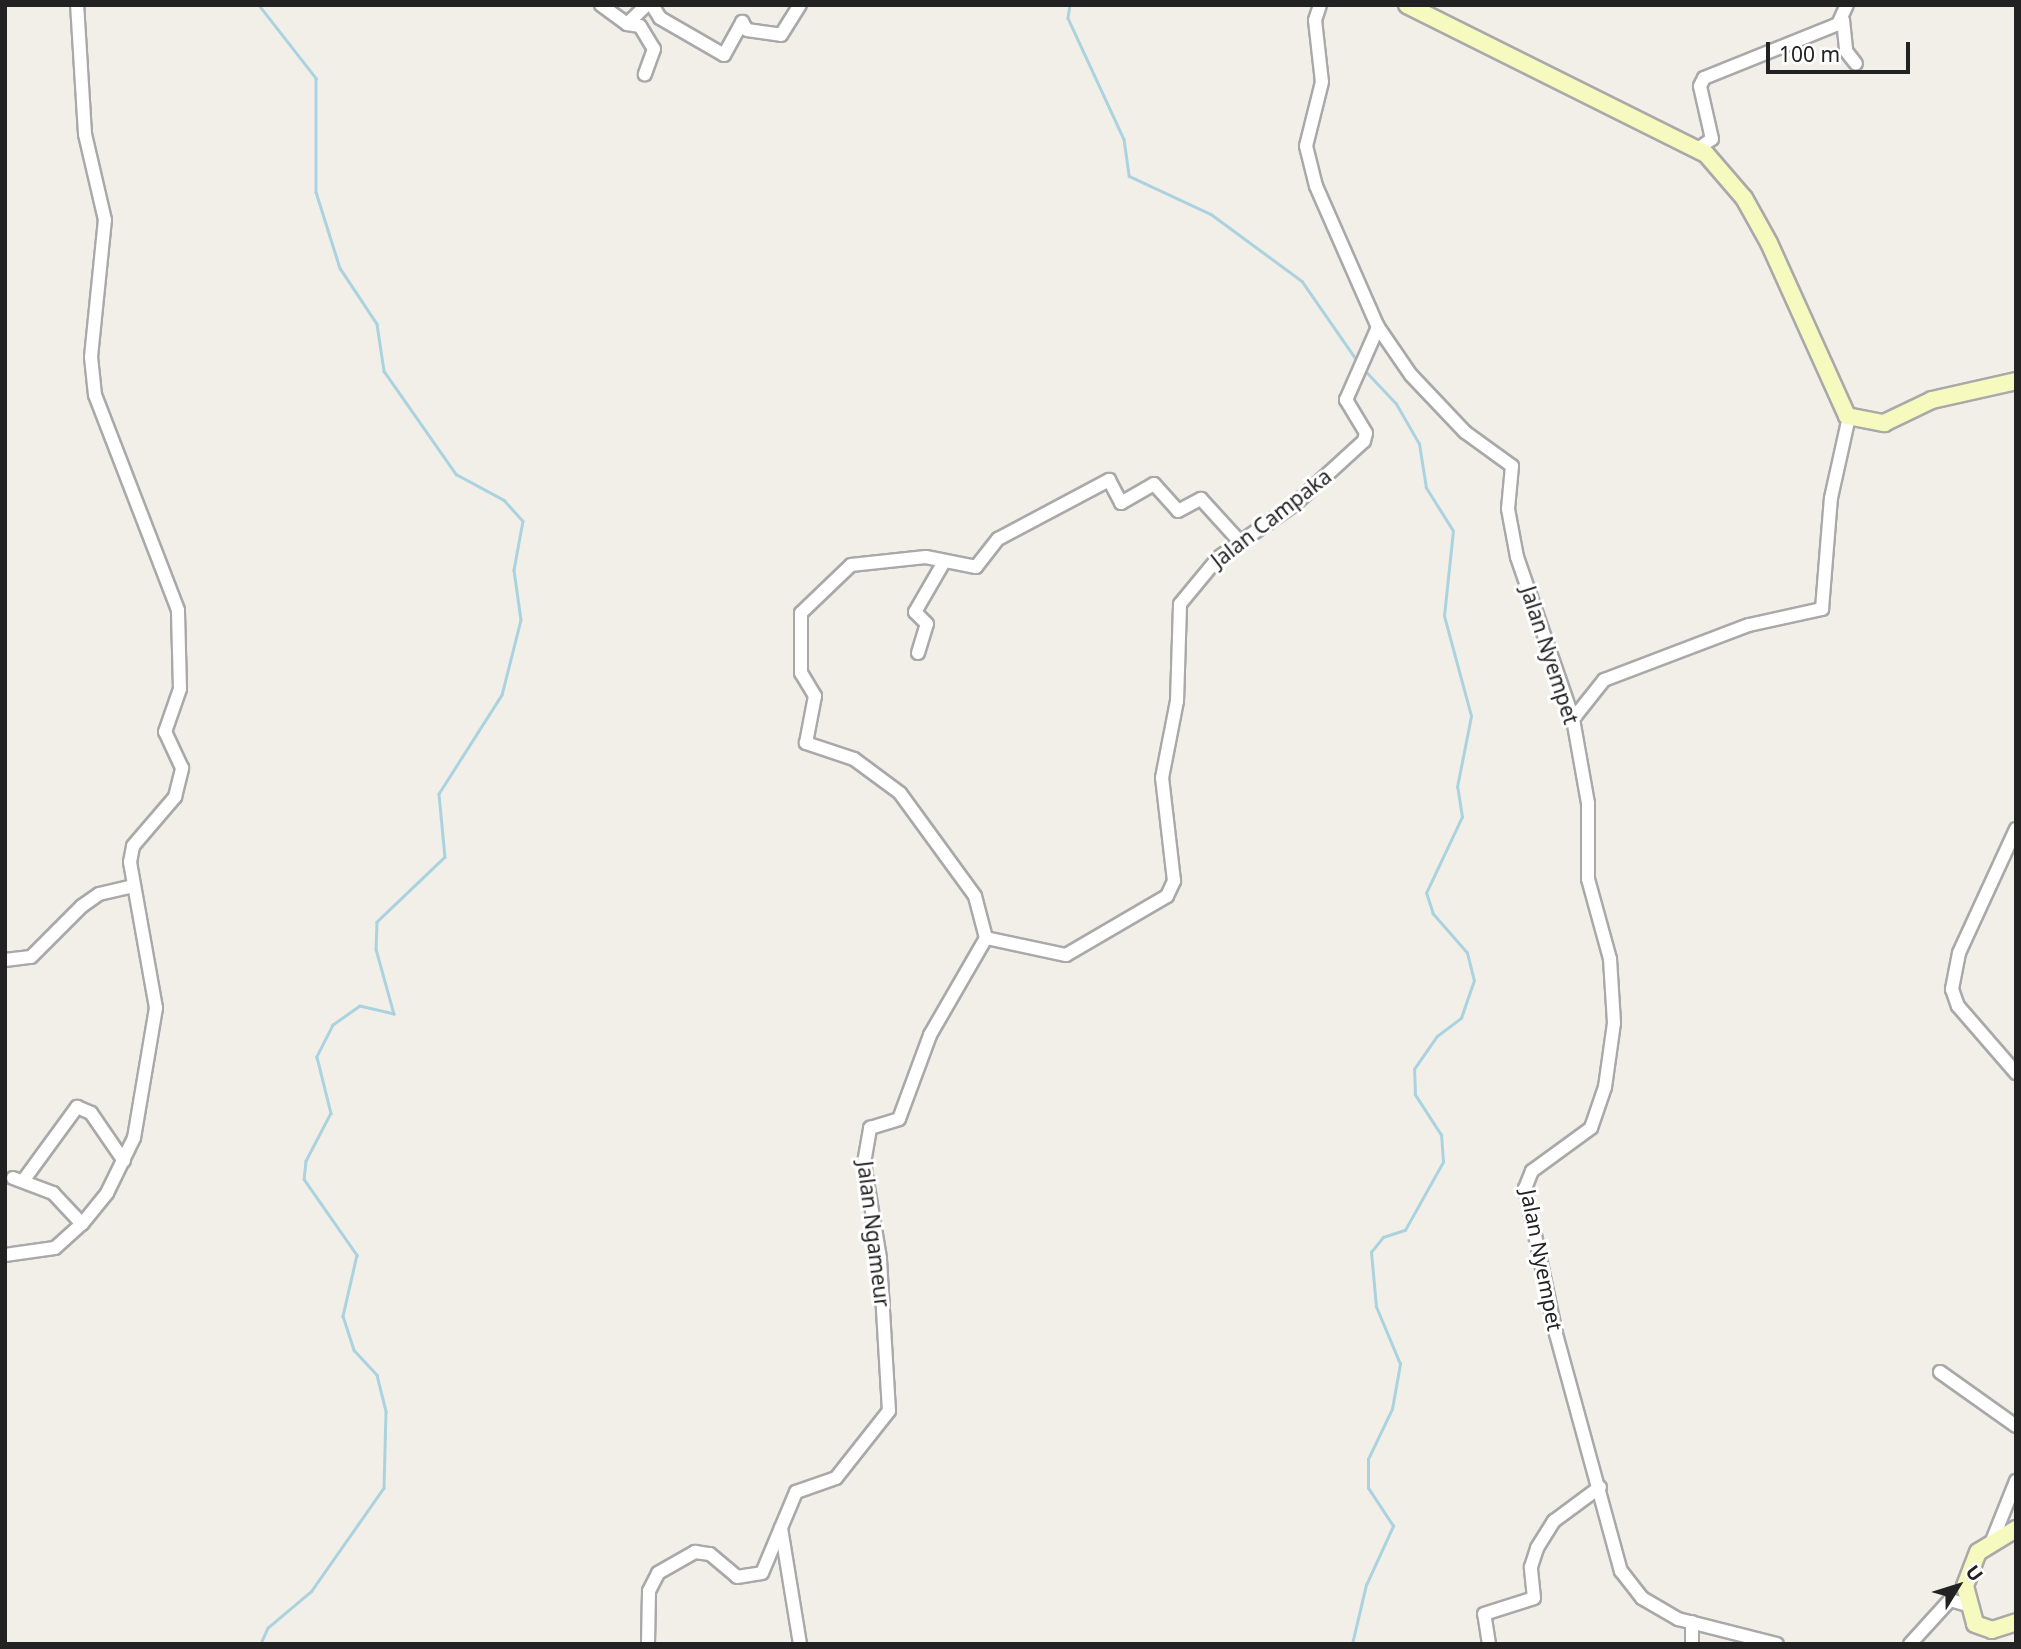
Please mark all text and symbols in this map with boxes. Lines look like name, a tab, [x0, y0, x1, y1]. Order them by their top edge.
scale bar	[1769, 28, 1912, 72]
text: 100 m	[1779, 40, 1840, 68]
street label: Jalan Campaka	[1206, 463, 1336, 573]
street label: Jalan Nyempet	[1516, 583, 1584, 727]
street label: Jalan Ngameur	[853, 1160, 895, 1308]
street label: Jalan Nyempet	[1516, 1187, 1568, 1333]
north arrow	[1923, 1551, 1993, 1621]
text: U	[1960, 1559, 1989, 1587]

